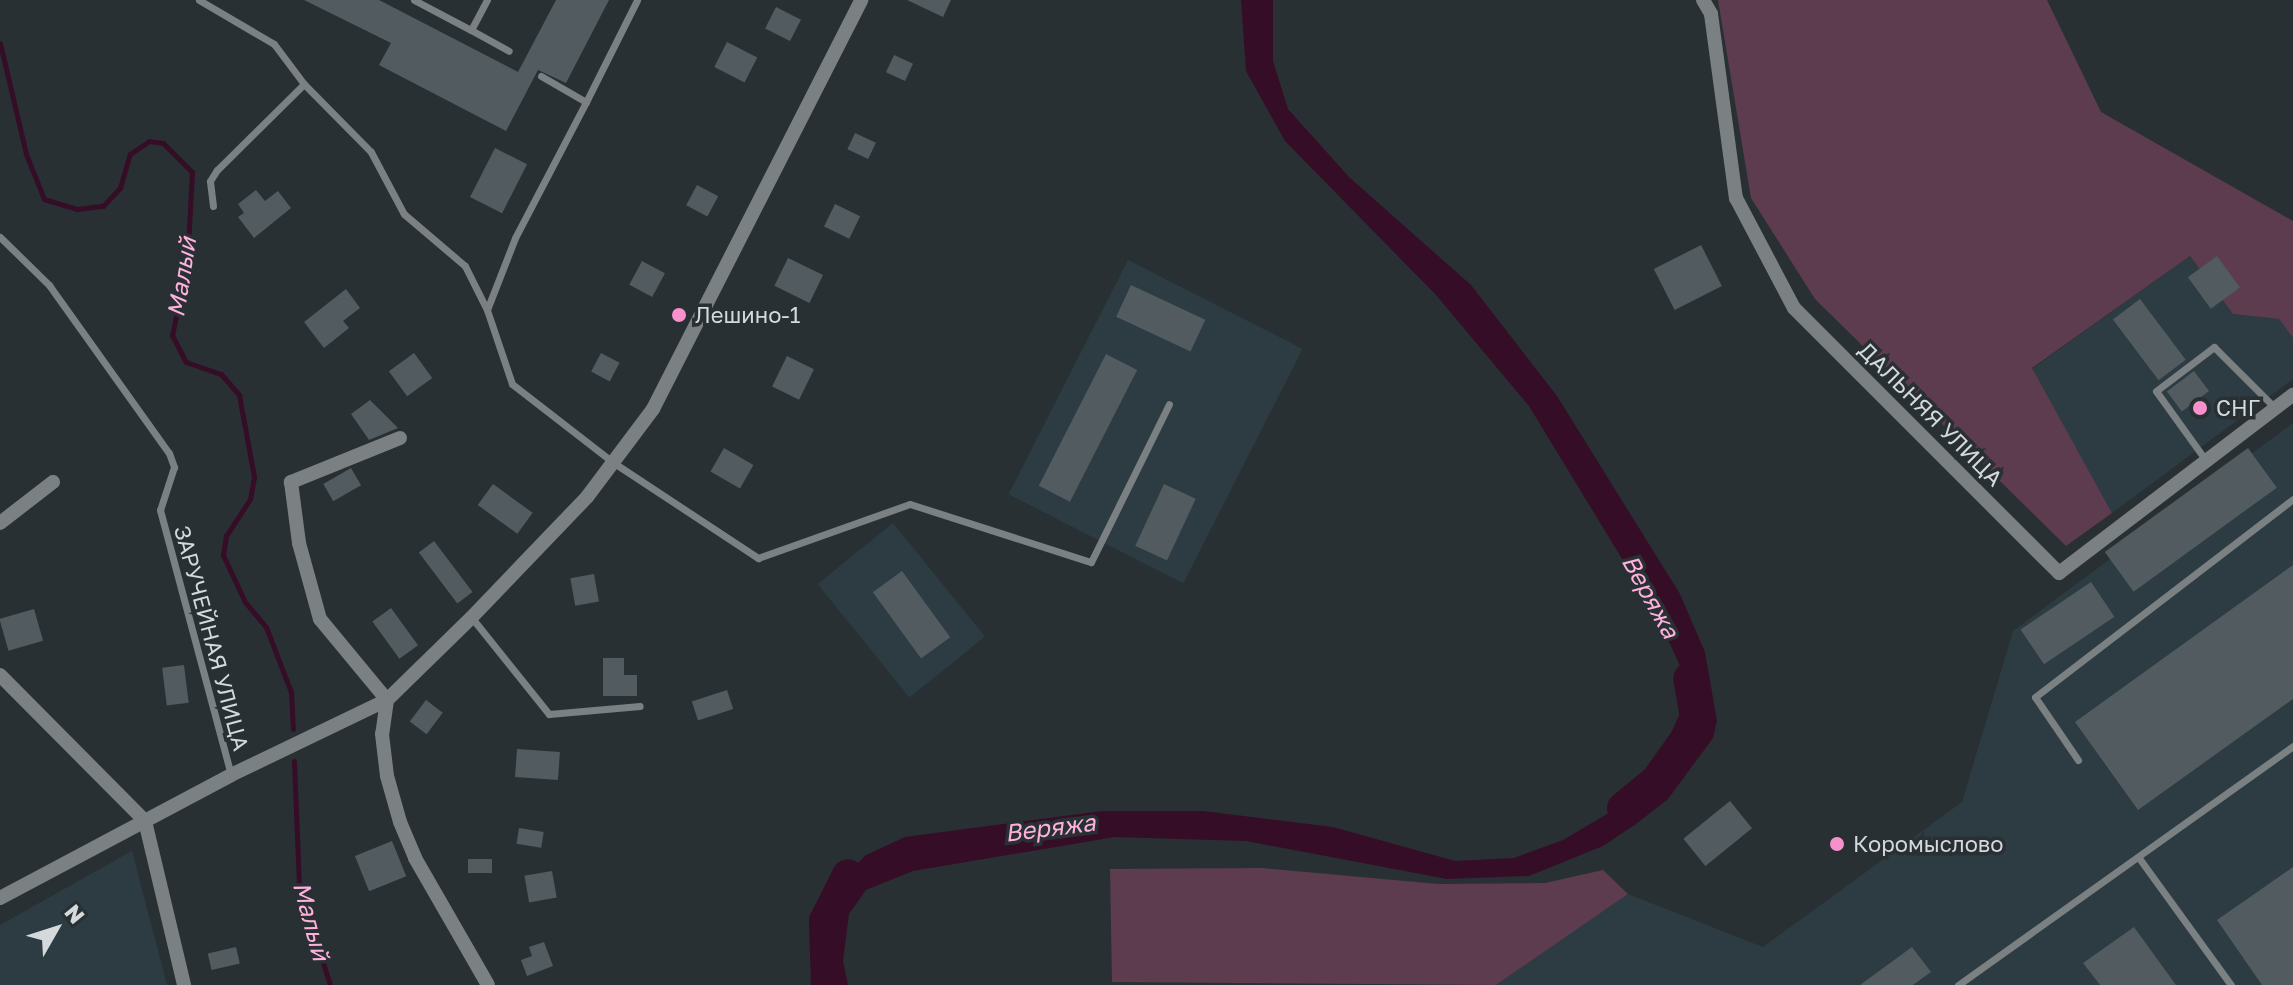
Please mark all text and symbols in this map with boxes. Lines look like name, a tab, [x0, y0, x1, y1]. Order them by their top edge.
water label: Малый	[160, 235, 202, 319]
place label: Лешино-1	[695, 302, 800, 328]
marker: Лешино-1	[670, 306, 688, 324]
street label: ДАЛЬНЯЯ УЛИЦА	[1854, 337, 2008, 491]
place label: СНГ	[2216, 395, 2260, 421]
marker: СНГ	[2191, 399, 2209, 417]
street label: ЗАРУЧЕЙНАЯ УЛИЦА	[169, 522, 255, 754]
water label: Веряжа	[1616, 549, 1686, 643]
water label: Веряжа	[1003, 807, 1097, 847]
place label: Коромыслово	[1853, 831, 2003, 857]
marker: Коромыслово	[1828, 835, 1846, 853]
water label: Малый	[288, 878, 336, 964]
north arrow	[16, 889, 96, 969]
text: N	[59, 899, 91, 929]

